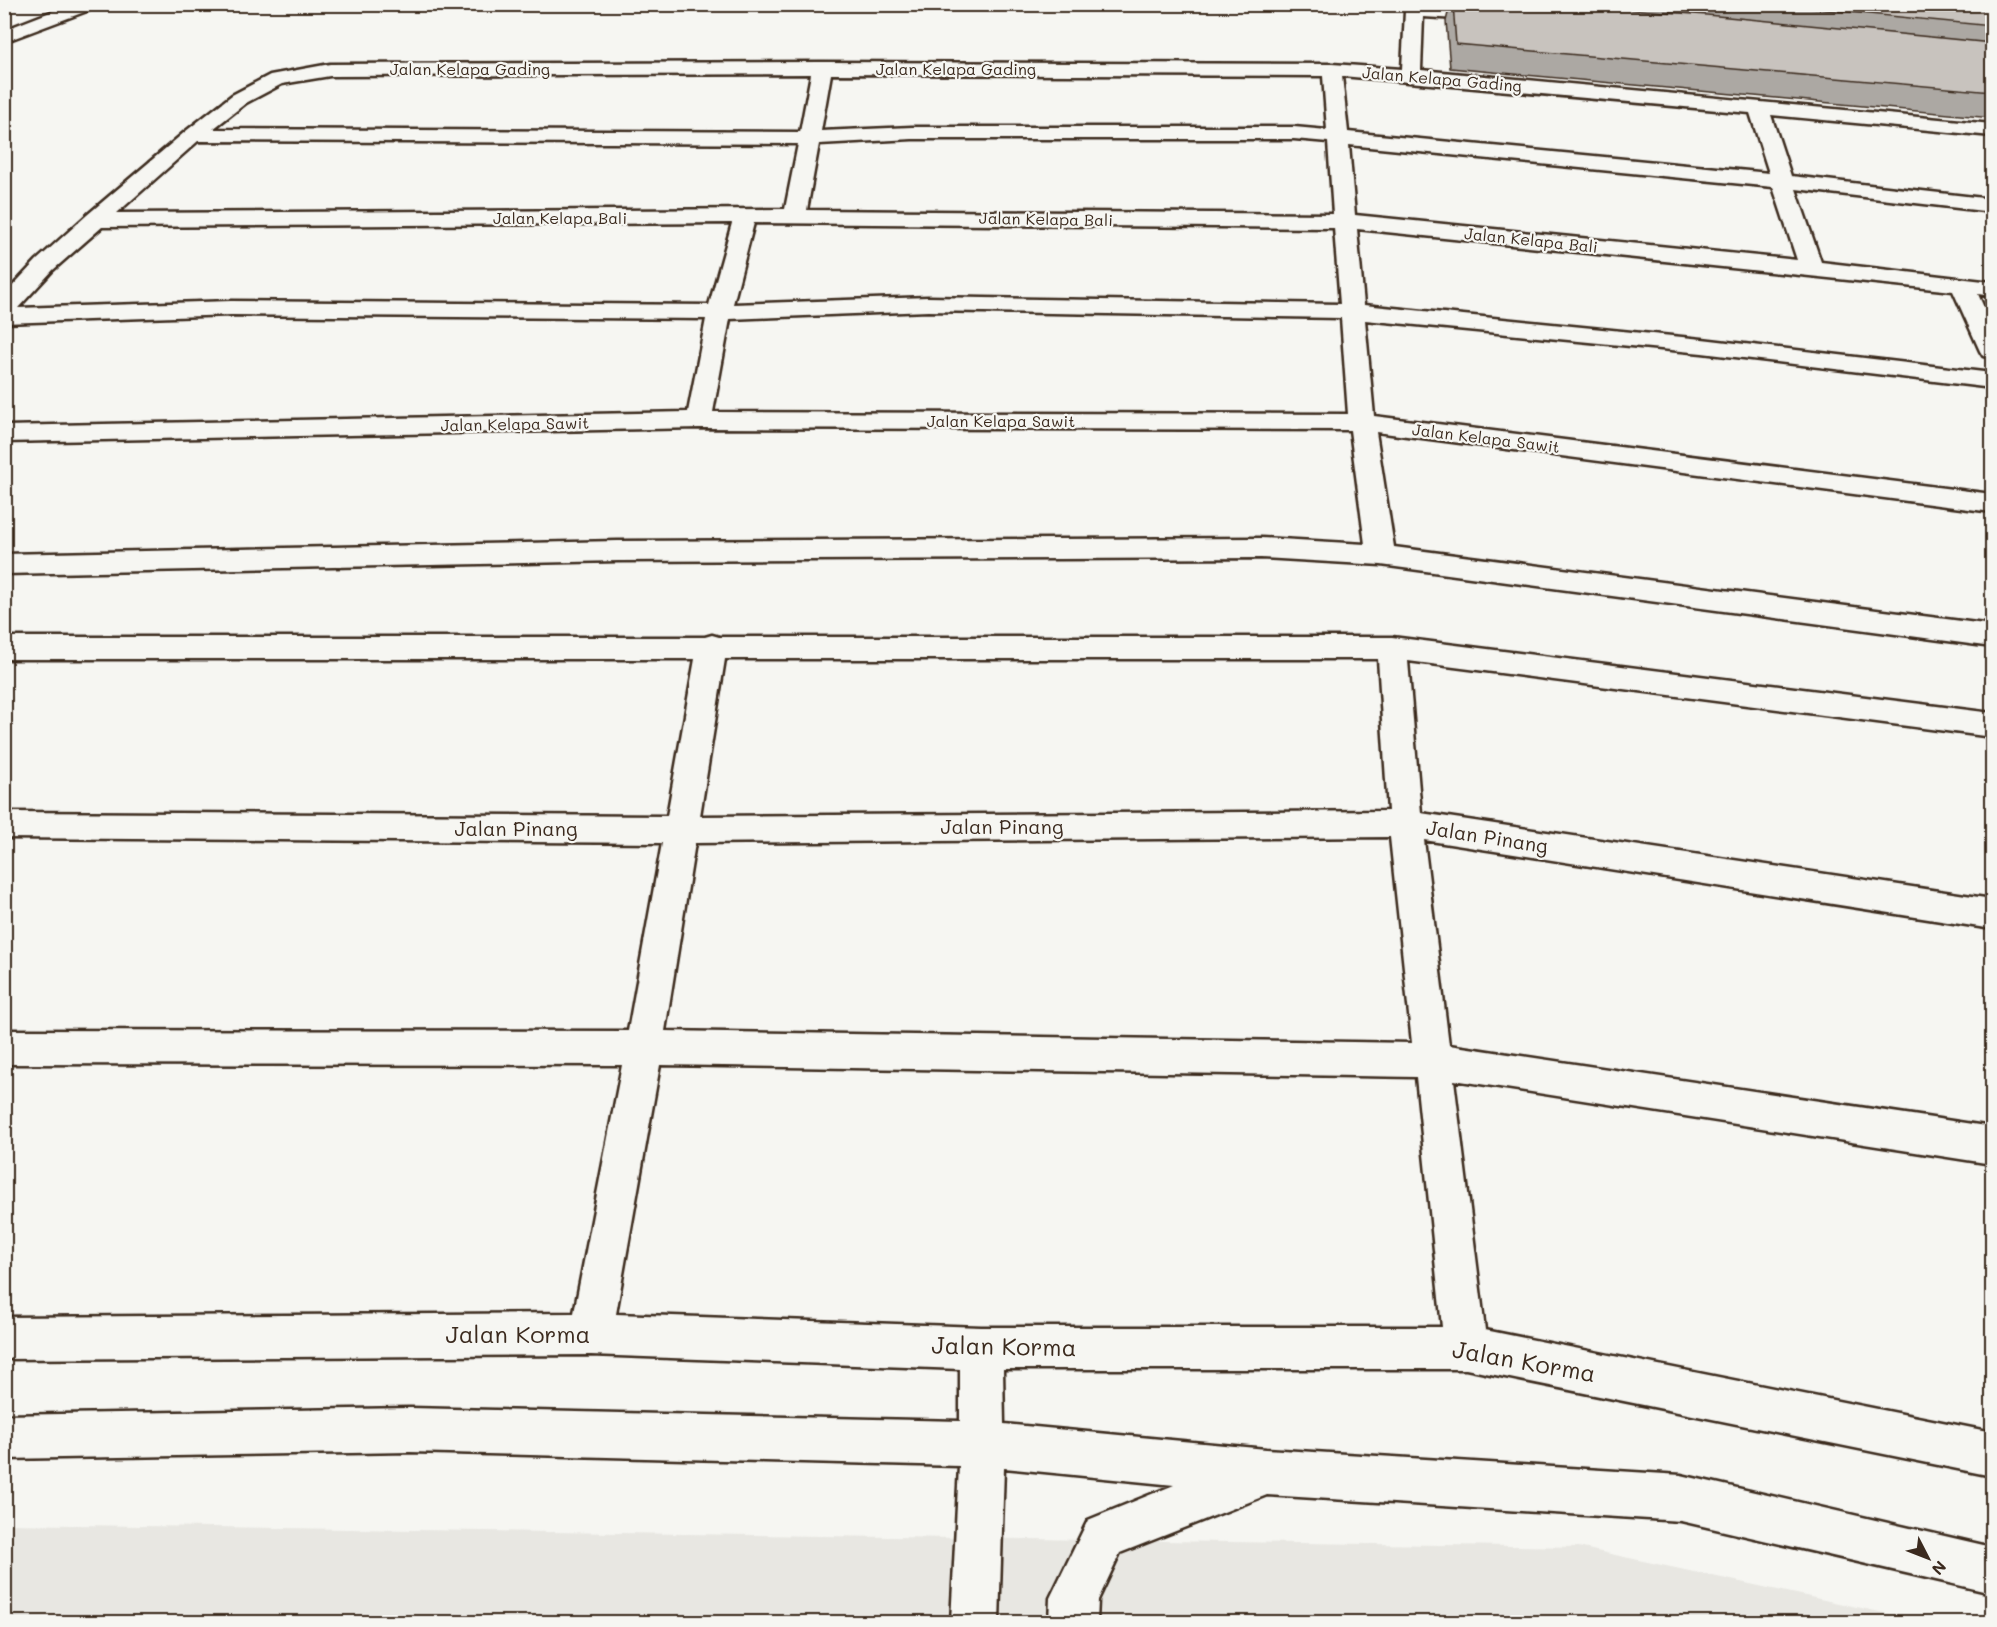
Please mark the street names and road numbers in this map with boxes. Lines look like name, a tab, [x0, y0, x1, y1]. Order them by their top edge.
street label: Jalan Kelapa Gading	[390, 58, 550, 79]
street label: Jalan Kelapa Gading	[876, 58, 1036, 79]
street label: Jalan Kelapa Gading	[1361, 61, 1523, 96]
street label: Jalan Kelapa Bali	[493, 207, 627, 228]
street label: Jalan Kelapa Bali	[979, 207, 1113, 230]
street label: Jalan Kelapa Bali	[1463, 222, 1599, 257]
street label: Jalan Kelapa Sawit	[927, 410, 1075, 431]
street label: Jalan Kelapa Sawit	[441, 412, 589, 435]
street label: Jalan Kelapa Sawit	[1411, 418, 1561, 457]
street label: Jalan Pinang	[941, 813, 1063, 839]
street label: Jalan Pinang	[1424, 814, 1550, 858]
street label: Jalan Pinang	[455, 815, 577, 841]
street label: Jalan Korma	[445, 1318, 591, 1349]
street label: Jalan Korma	[931, 1329, 1077, 1362]
street label: Jalan Korma	[1450, 1333, 1598, 1388]

